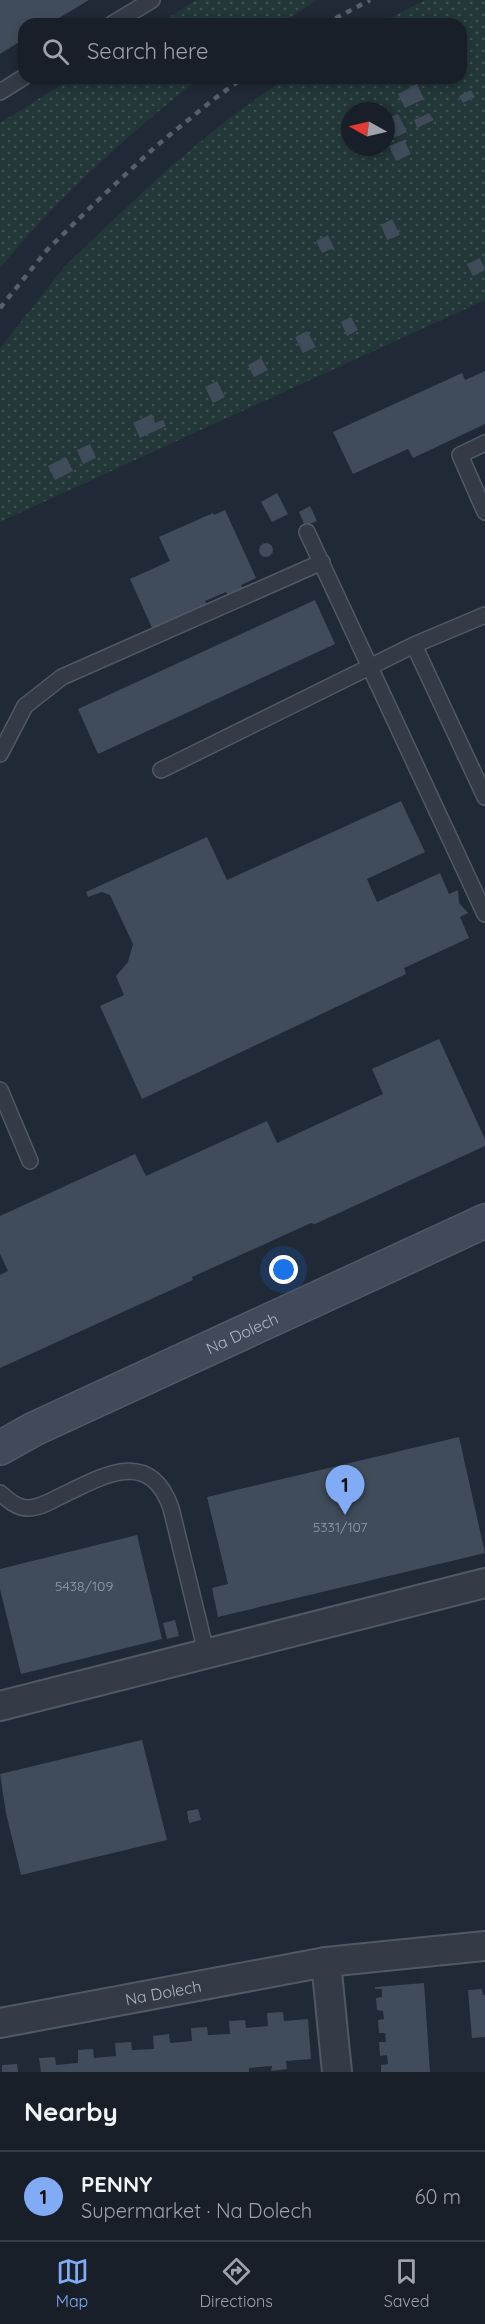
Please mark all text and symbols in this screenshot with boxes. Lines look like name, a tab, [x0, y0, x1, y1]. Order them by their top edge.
search box	[18, 18, 467, 84]
icon: search	[39, 35, 72, 68]
text: Search here	[87, 37, 208, 65]
north arrow	[341, 102, 395, 156]
your location	[269, 1255, 298, 1284]
street label: Na Dolech	[203, 1308, 281, 1358]
pin: 1	[326, 1466, 364, 1515]
house number: 5331/107	[313, 1518, 367, 1536]
house number: 5438/109	[55, 1577, 113, 1595]
street label: Na Dolech	[123, 1976, 203, 2009]
text: Nearby	[24, 2095, 118, 2128]
text: PENNY	[81, 2170, 152, 2198]
text: 1	[40, 2184, 47, 2209]
text: 60 m	[415, 2184, 461, 2209]
text: Supermarket · Na Dolech	[81, 2198, 312, 2223]
tab: Map	[56, 2255, 89, 2311]
tab: Directions	[200, 2255, 273, 2311]
tab: Saved	[384, 2255, 429, 2311]

